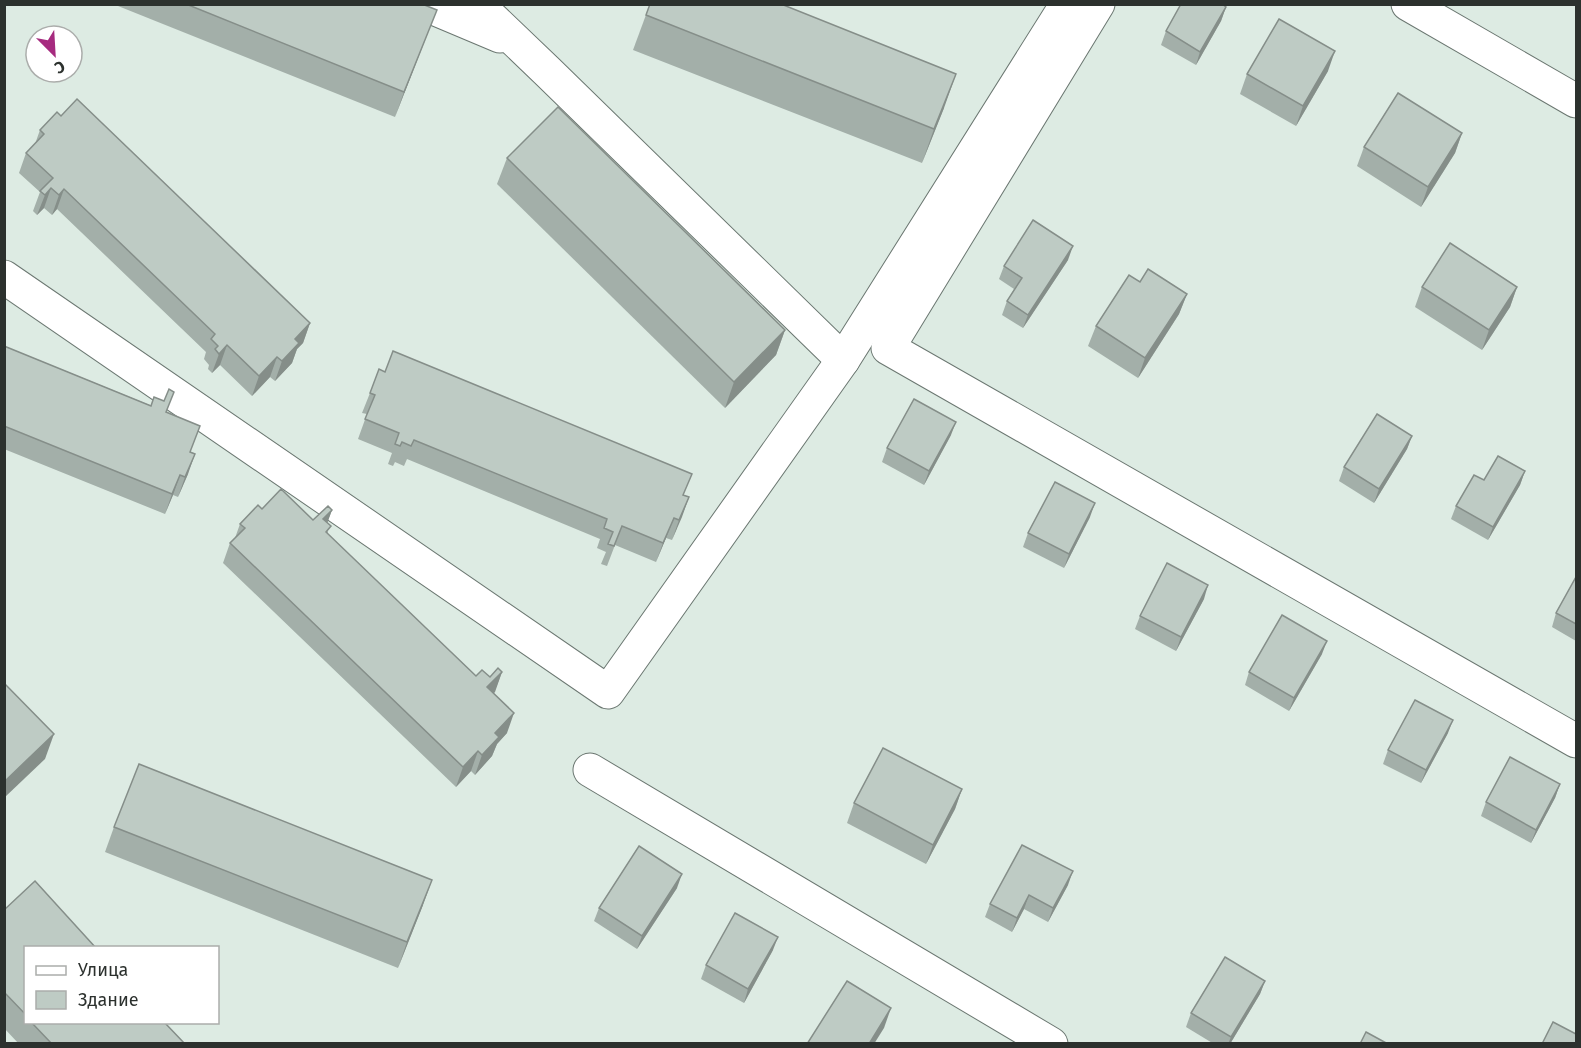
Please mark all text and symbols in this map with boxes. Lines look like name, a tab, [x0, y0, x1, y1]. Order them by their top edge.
north arrow	[24, 24, 84, 84]
text: С	[51, 57, 68, 78]
legend	[24, 946, 219, 1024]
text: Улица	[78, 959, 128, 981]
text: Здание	[78, 989, 139, 1011]

